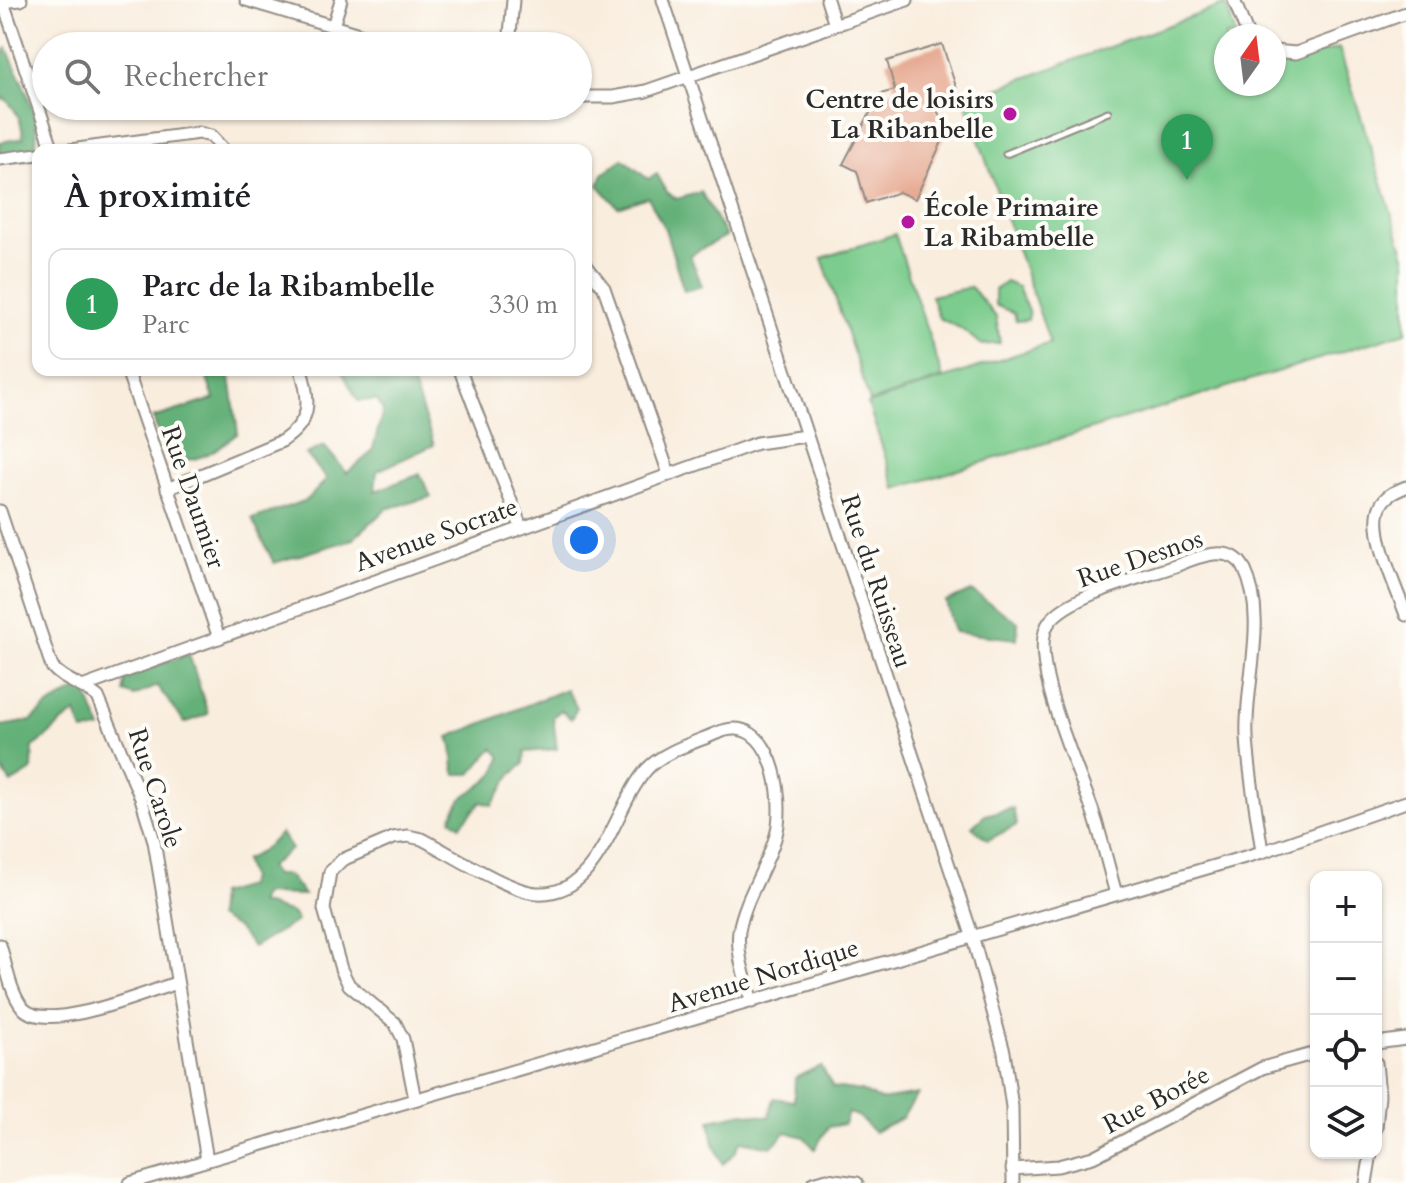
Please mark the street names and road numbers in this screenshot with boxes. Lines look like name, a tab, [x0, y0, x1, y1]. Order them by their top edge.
street label: Rue Daumier	[153, 421, 234, 573]
street label: Avenue Socrate	[350, 489, 522, 580]
street label: Rue du Ruisseau	[832, 490, 921, 672]
street label: Rue Desnos	[1073, 521, 1207, 596]
street label: Rue Carole	[120, 724, 191, 853]
street label: Avenue Nordique	[663, 930, 863, 1021]
street label: Rue Borée	[1097, 1057, 1216, 1142]

